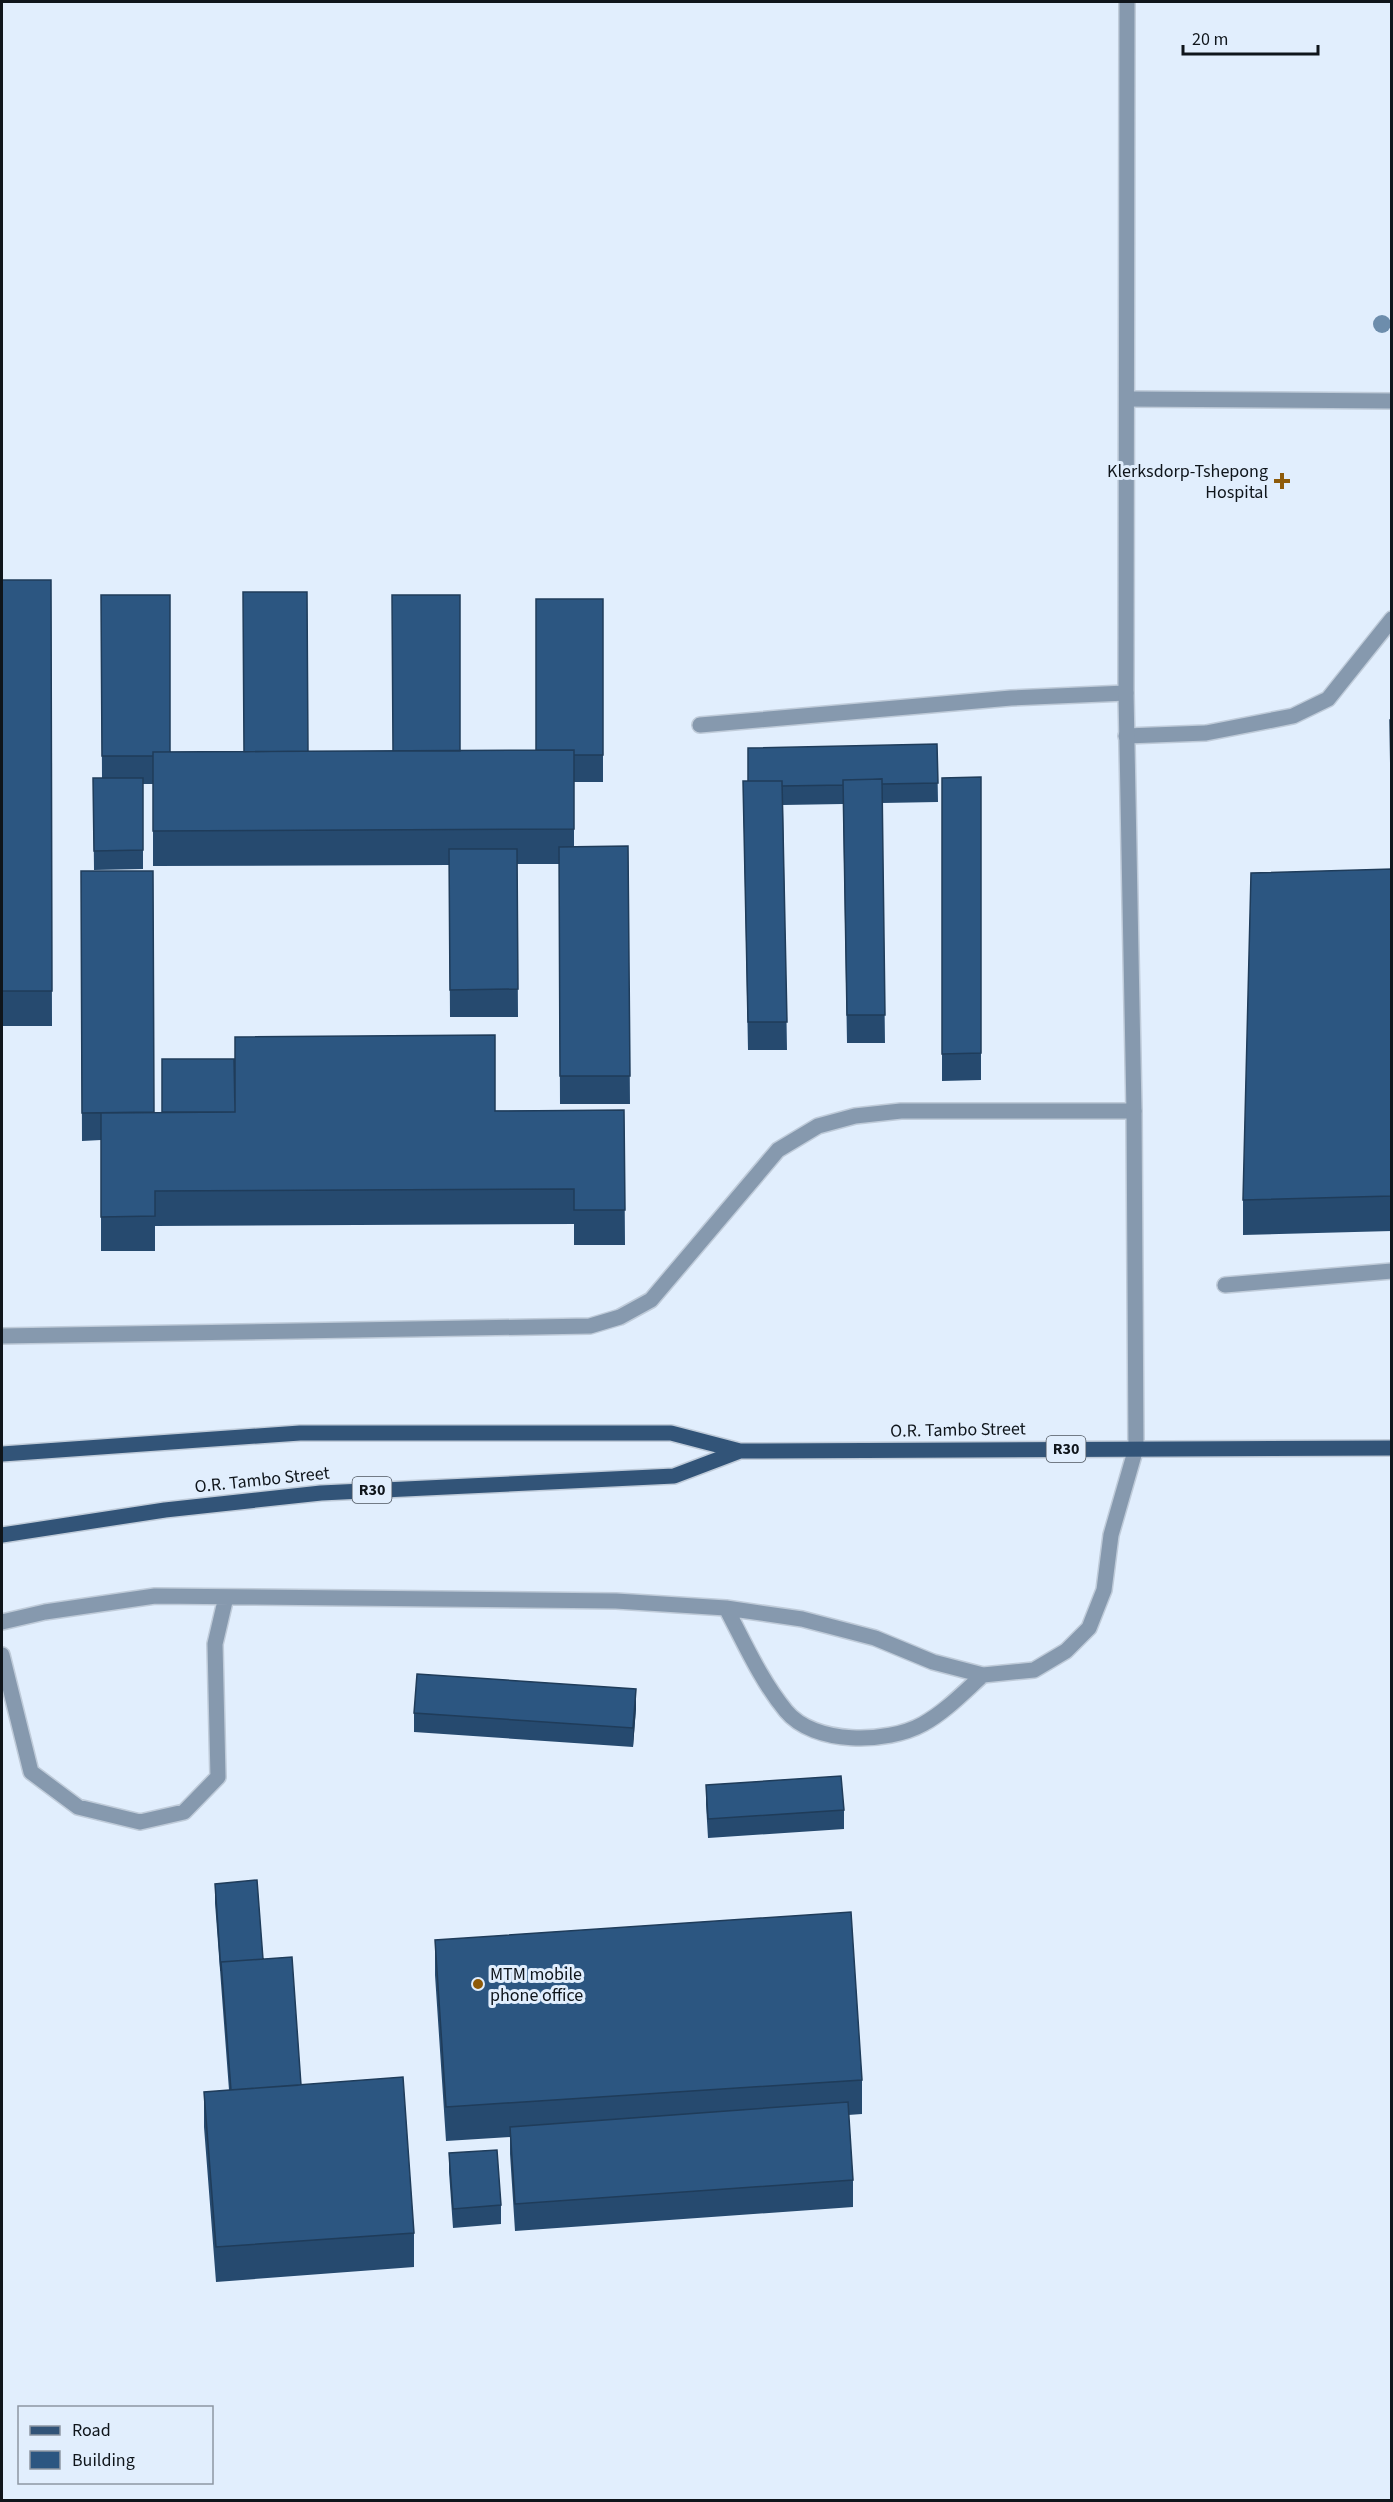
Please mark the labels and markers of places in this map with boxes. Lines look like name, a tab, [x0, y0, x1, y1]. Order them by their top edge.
place label: Klerksdorp-Tshepong Hospital	[1107, 459, 1268, 505]
marker: Klerksdorp-Tshepong Hospital	[1273, 472, 1291, 490]
place label: MTM mobile phone office	[490, 1962, 583, 2008]
marker: MTM mobile phone office	[471, 1977, 485, 1991]

